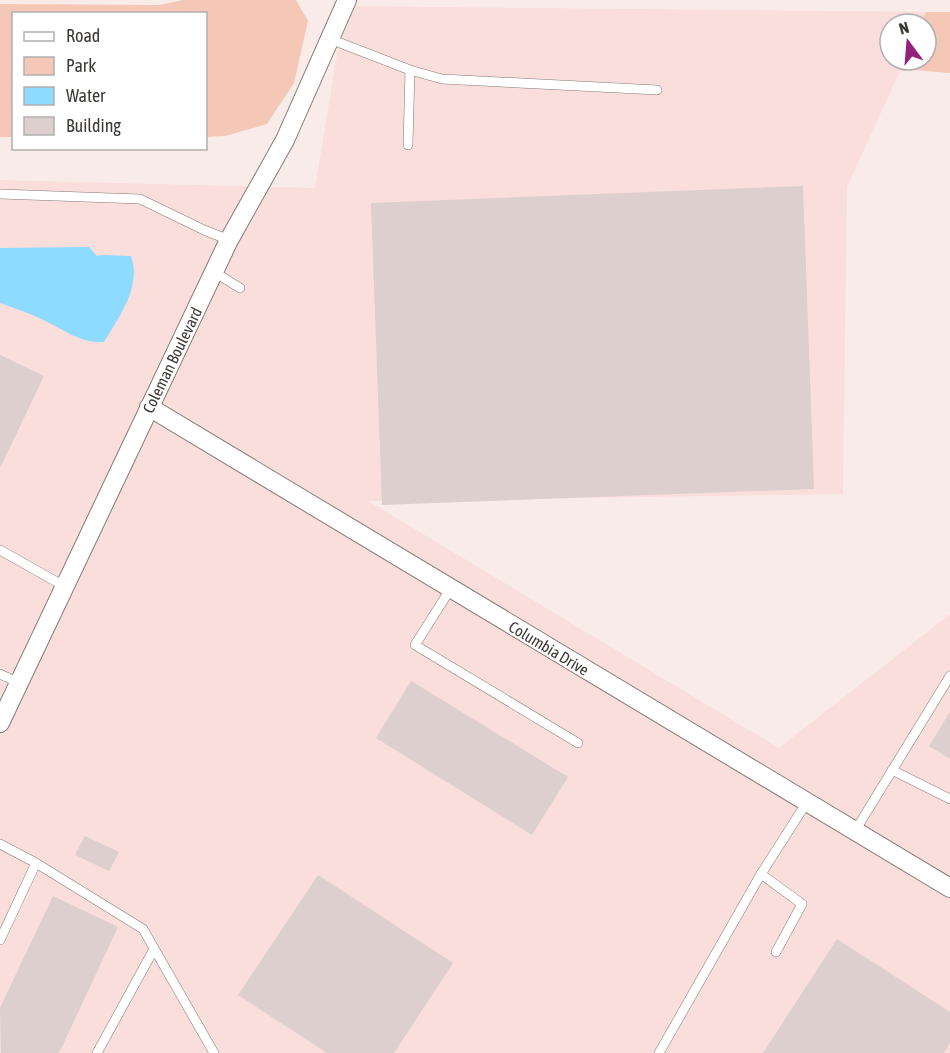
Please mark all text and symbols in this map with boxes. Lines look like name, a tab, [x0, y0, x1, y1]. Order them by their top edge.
legend	[12, 12, 207, 150]
north arrow	[878, 12, 938, 72]
text: N	[897, 18, 911, 38]
text: Road	[66, 25, 100, 46]
text: Park	[66, 55, 96, 76]
text: Water	[66, 85, 106, 106]
text: Building	[66, 115, 121, 136]
street label: Coleman Boulevard	[139, 304, 205, 416]
street label: Columbia Drive	[506, 617, 592, 679]

